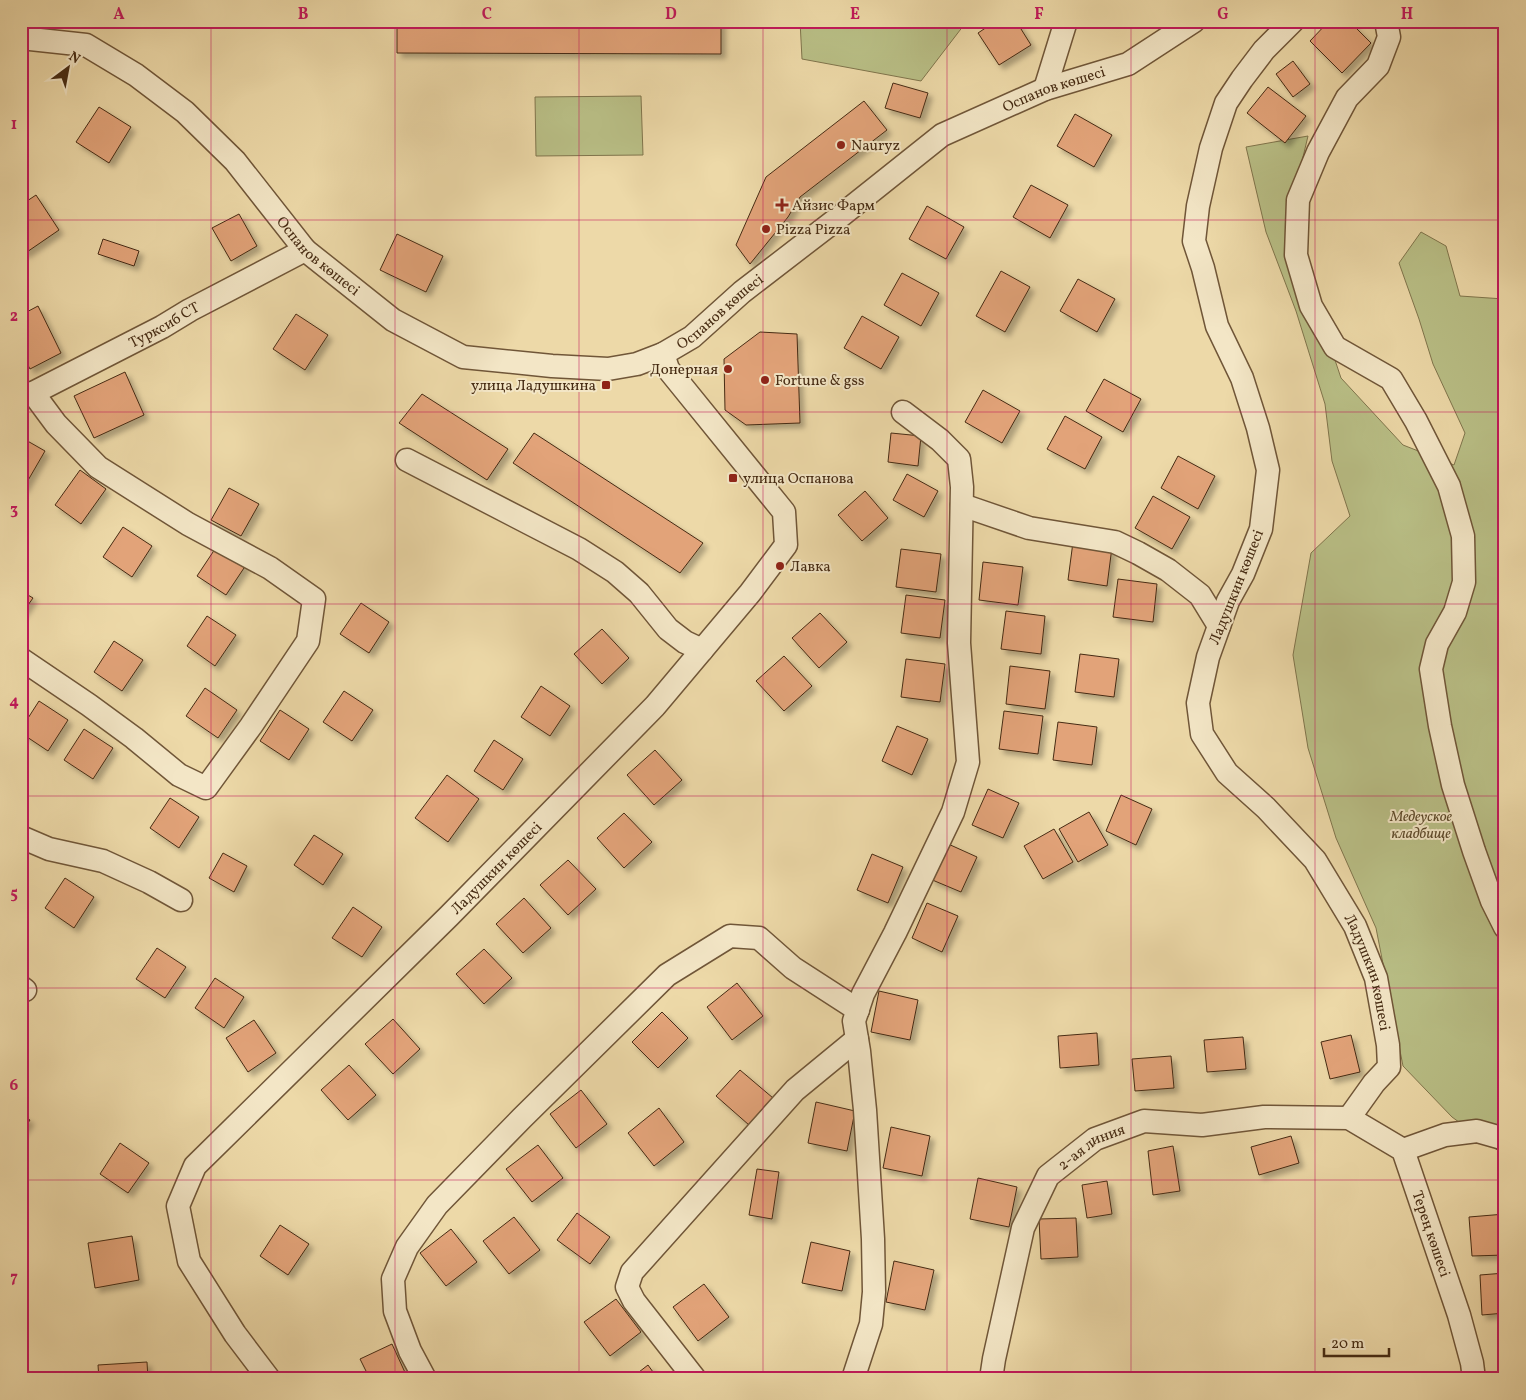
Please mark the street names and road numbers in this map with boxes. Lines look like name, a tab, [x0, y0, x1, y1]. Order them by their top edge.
street label: Оспанов көшесі	[999, 62, 1108, 119]
street label: Оспанов көшесі	[271, 213, 364, 302]
street label: Оспанов көшесі	[673, 270, 769, 356]
street label: Турксиб СТ	[126, 298, 204, 354]
street label: Ладушкин көшесі	[1205, 527, 1270, 648]
street label: Ладушкин көшесі	[447, 818, 548, 920]
street label: Ладушкин көшесі	[1338, 910, 1394, 1033]
street label: 2-ая линия	[1054, 1120, 1129, 1176]
street label: Терең көшесі	[1406, 1188, 1454, 1280]

